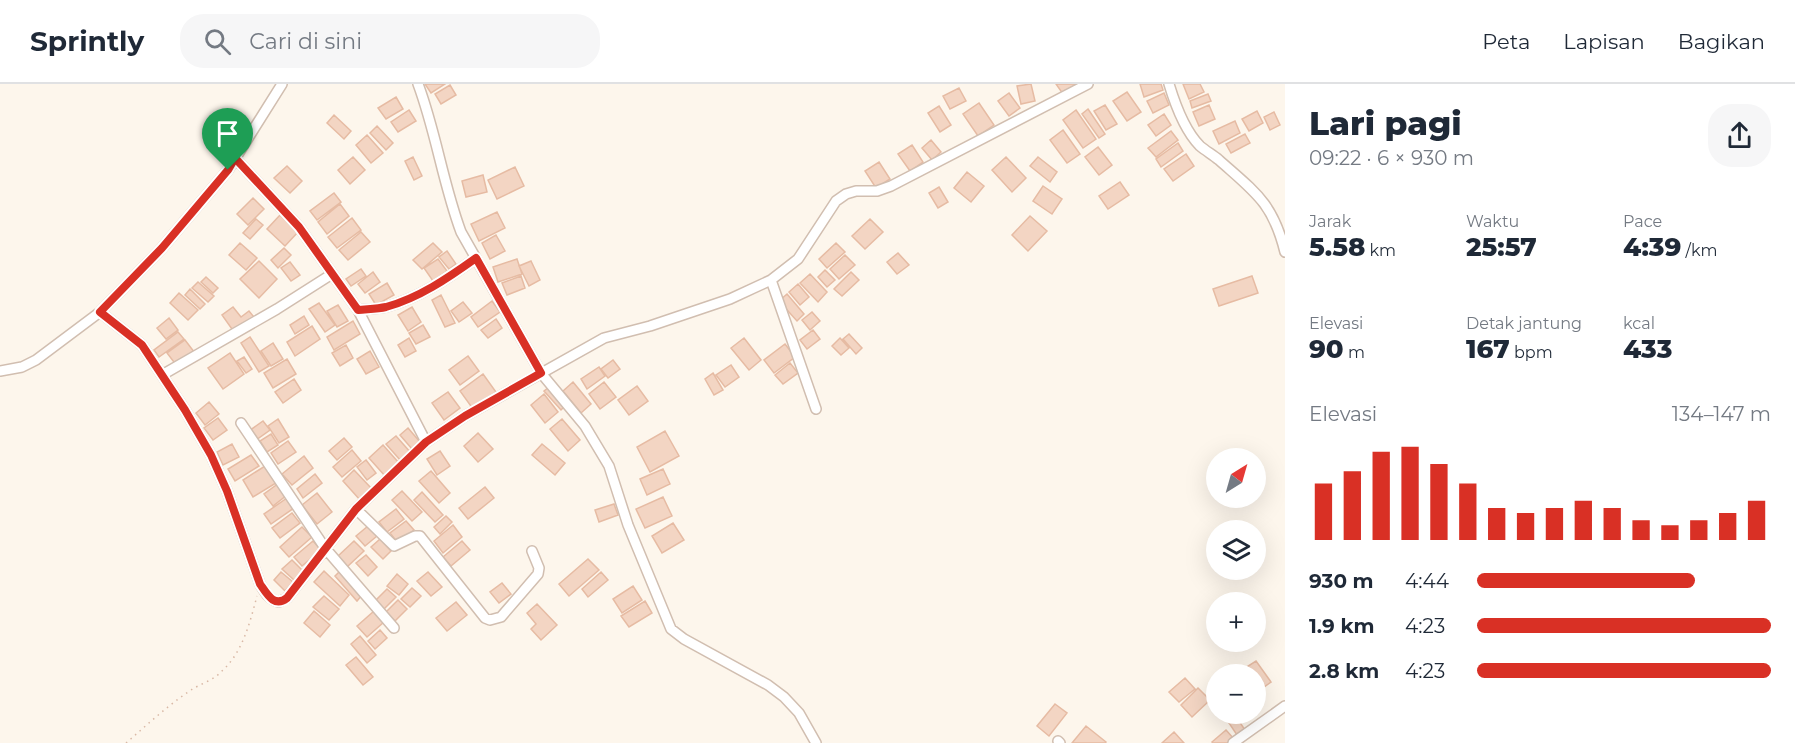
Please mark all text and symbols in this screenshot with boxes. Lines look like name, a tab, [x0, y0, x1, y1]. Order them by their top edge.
search box	[180, 14, 600, 68]
text: Sprintly	[30, 24, 144, 58]
icon: search	[201, 25, 234, 58]
text: Cari di sini	[249, 28, 362, 55]
text: Peta	[1482, 29, 1530, 54]
text: Lapisan	[1563, 29, 1645, 54]
text: Bagikan	[1678, 29, 1765, 54]
text: Lari pagi	[1309, 103, 1462, 143]
button: share	[1708, 104, 1771, 167]
pin	[202, 108, 253, 170]
icon: arrive	[211, 117, 244, 150]
text: 09:22 · 6 × 930 m	[1309, 146, 1474, 170]
text: Jarak	[1309, 212, 1351, 231]
text: Waktu	[1466, 212, 1519, 231]
text: Pace	[1623, 212, 1662, 231]
text: 5.58	[1309, 231, 1365, 263]
text: 25:57	[1466, 231, 1537, 263]
text: 4:39	[1623, 231, 1681, 263]
text: km	[1365, 241, 1396, 260]
text: /km	[1681, 241, 1717, 260]
text: Elevasi	[1309, 314, 1363, 333]
text: Detak jantung	[1466, 314, 1582, 333]
text: kcal	[1623, 314, 1655, 333]
text: 90	[1309, 333, 1344, 365]
text: 167	[1466, 333, 1510, 365]
text: 433	[1623, 333, 1672, 365]
text: m	[1344, 343, 1365, 362]
text: bpm	[1510, 343, 1553, 362]
text: Elevasi	[1309, 402, 1377, 426]
text: 134–147 m	[1672, 402, 1771, 426]
north arrow	[1206, 448, 1266, 508]
map controls	[1206, 448, 1266, 724]
button: layers	[1206, 520, 1266, 580]
text: 930 m	[1309, 569, 1374, 593]
text: 4:44	[1405, 569, 1449, 593]
button: +	[1206, 592, 1266, 652]
text: 1.9 km	[1309, 614, 1375, 638]
text: 4:23	[1405, 614, 1445, 638]
text: 2.8 km	[1309, 659, 1379, 683]
text: 4:23	[1405, 659, 1445, 683]
button: −	[1206, 664, 1266, 724]

